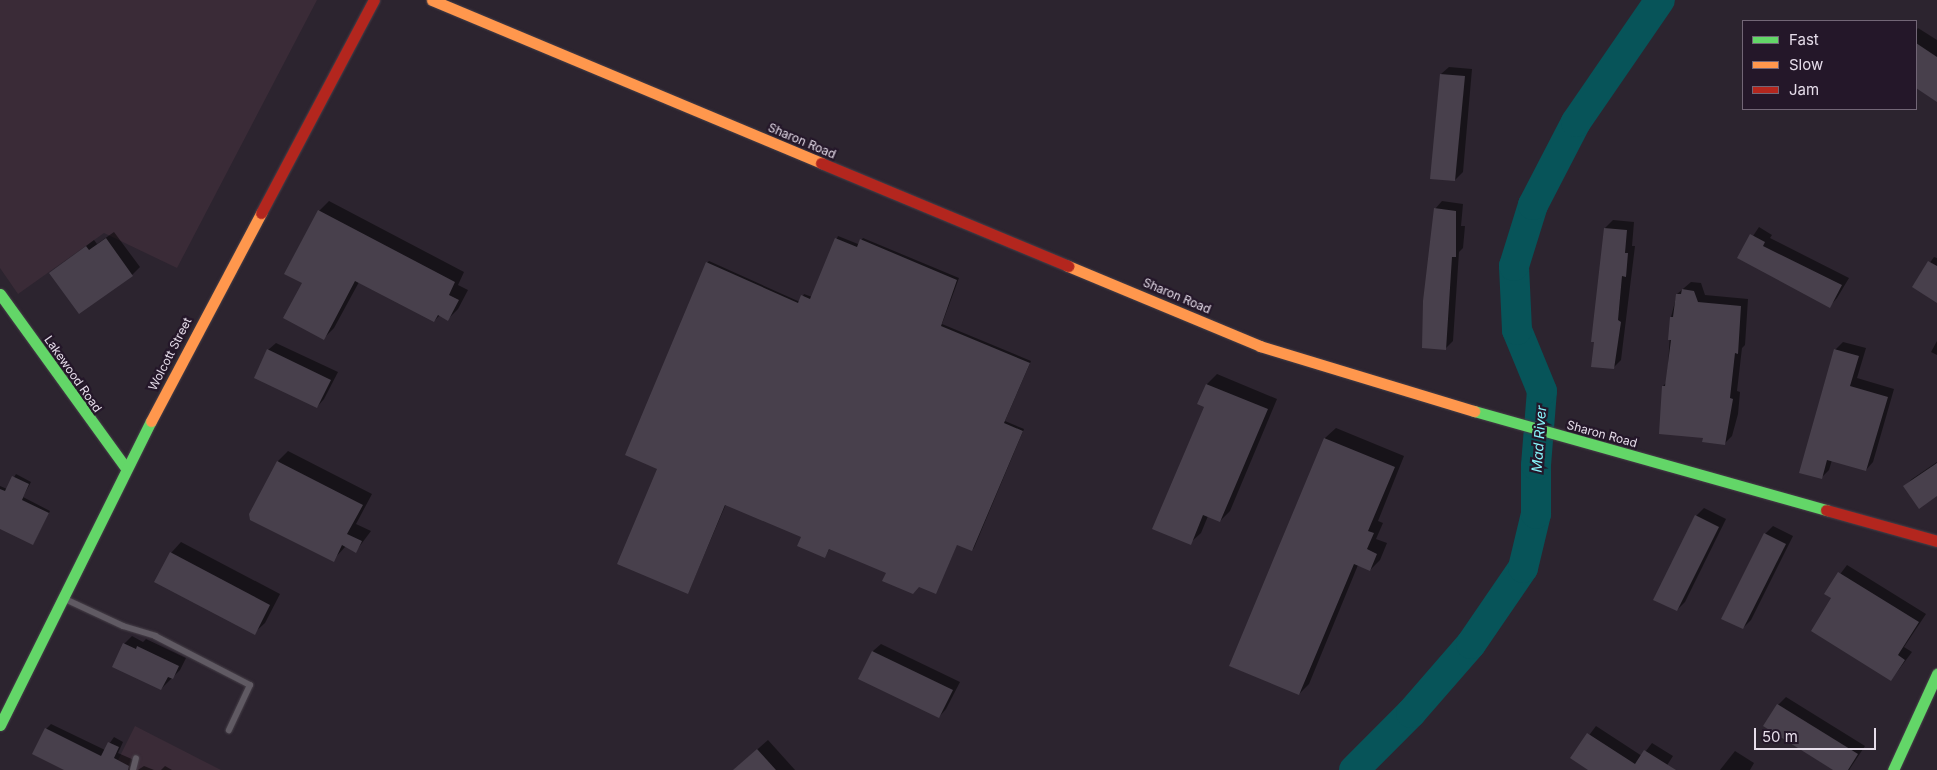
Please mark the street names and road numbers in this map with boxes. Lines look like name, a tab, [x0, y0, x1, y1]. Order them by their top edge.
street label: Sharon Road	[766, 120, 838, 162]
street label: Sharon Road	[1141, 275, 1213, 317]
street label: Wolcott Street	[145, 315, 195, 393]
street label: Lakewood Road	[41, 333, 105, 415]
street label: Sharon Road	[1565, 418, 1639, 450]

